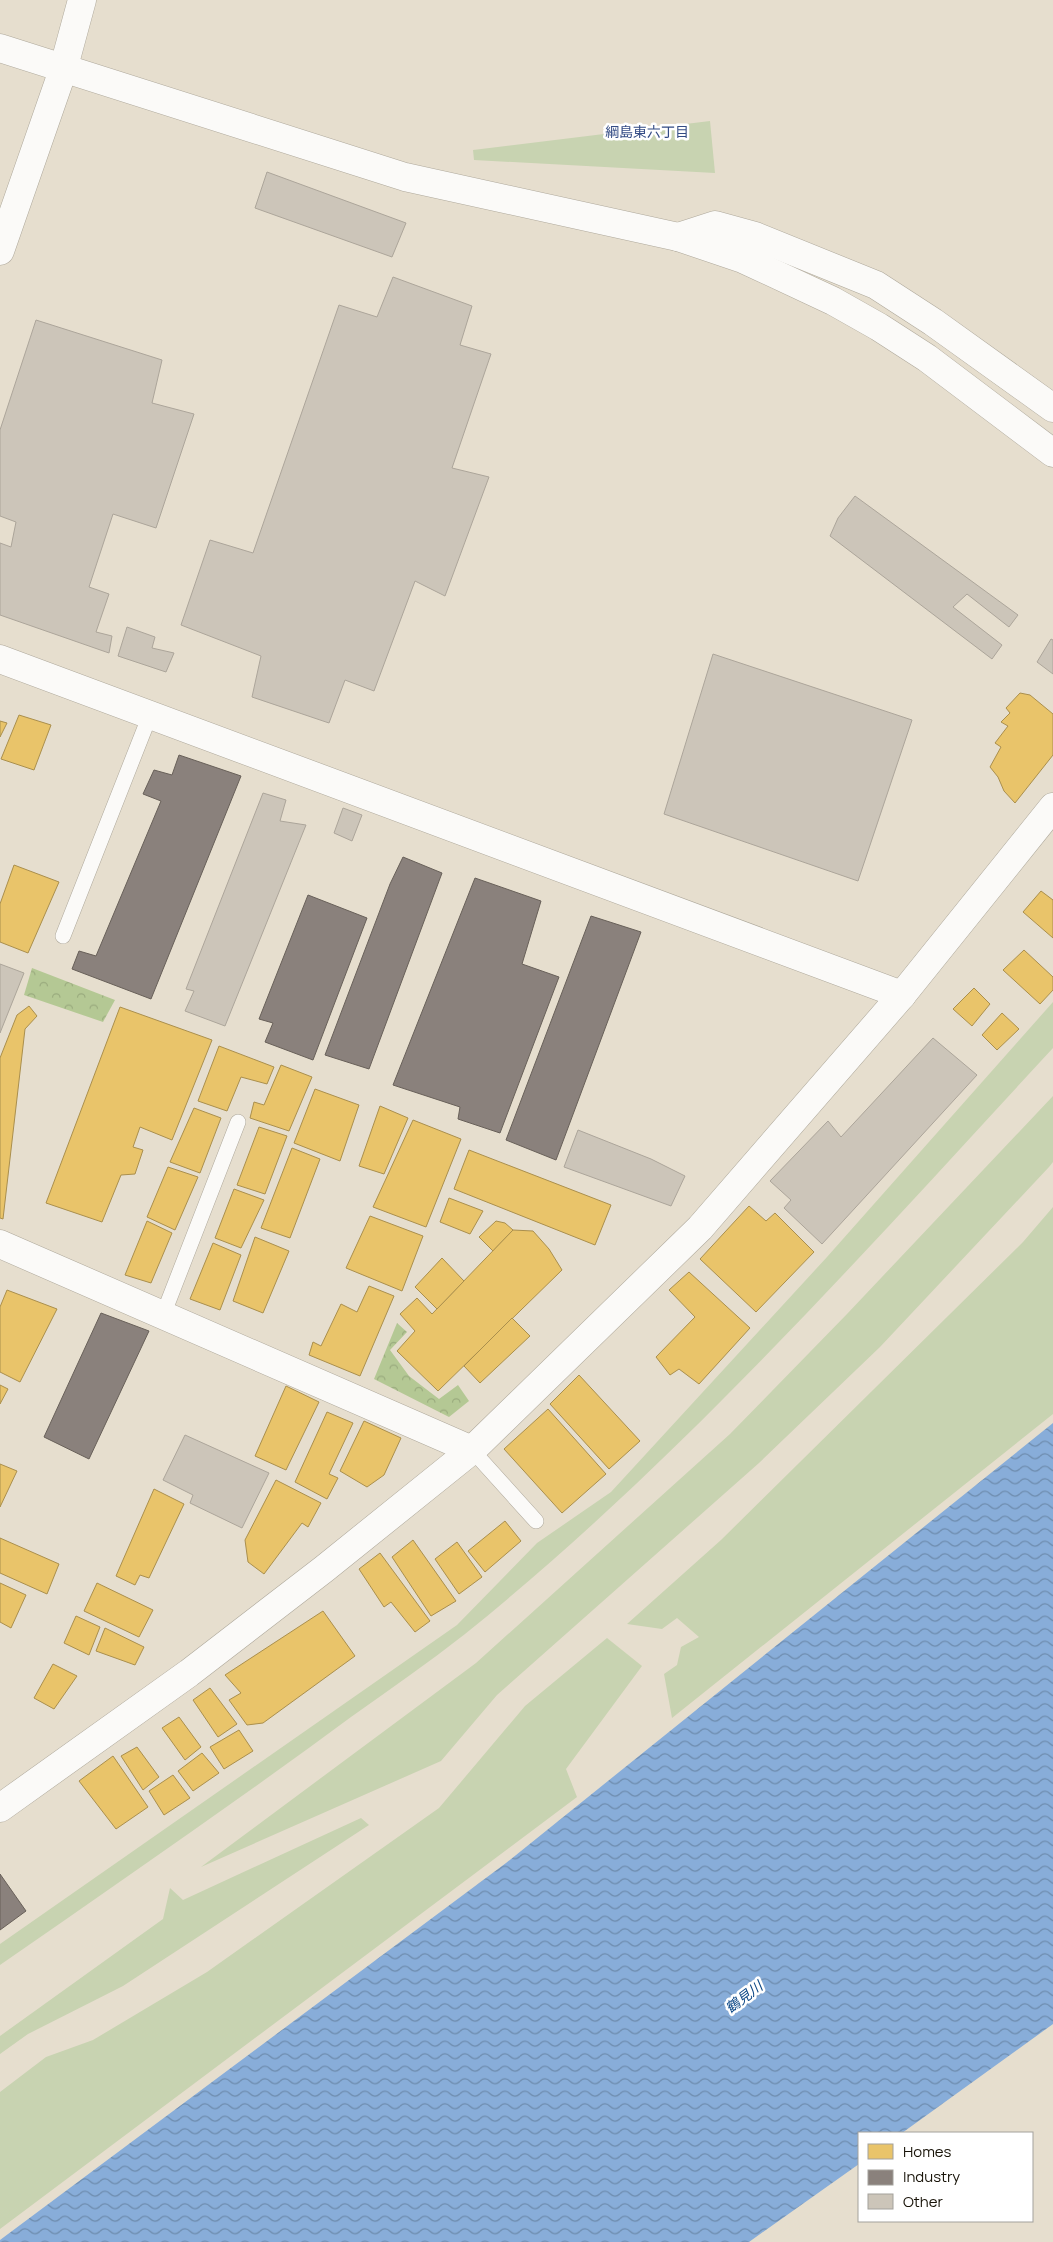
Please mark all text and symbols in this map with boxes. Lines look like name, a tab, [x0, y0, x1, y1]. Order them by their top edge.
district label: 綱島東六丁目	[605, 122, 689, 141]
water label: 鶴見川	[721, 1975, 768, 2017]
legend	[858, 2132, 1033, 2222]
text: Homes	[903, 2141, 952, 2162]
text: Industry	[903, 2166, 960, 2187]
text: Other	[903, 2191, 944, 2212]

